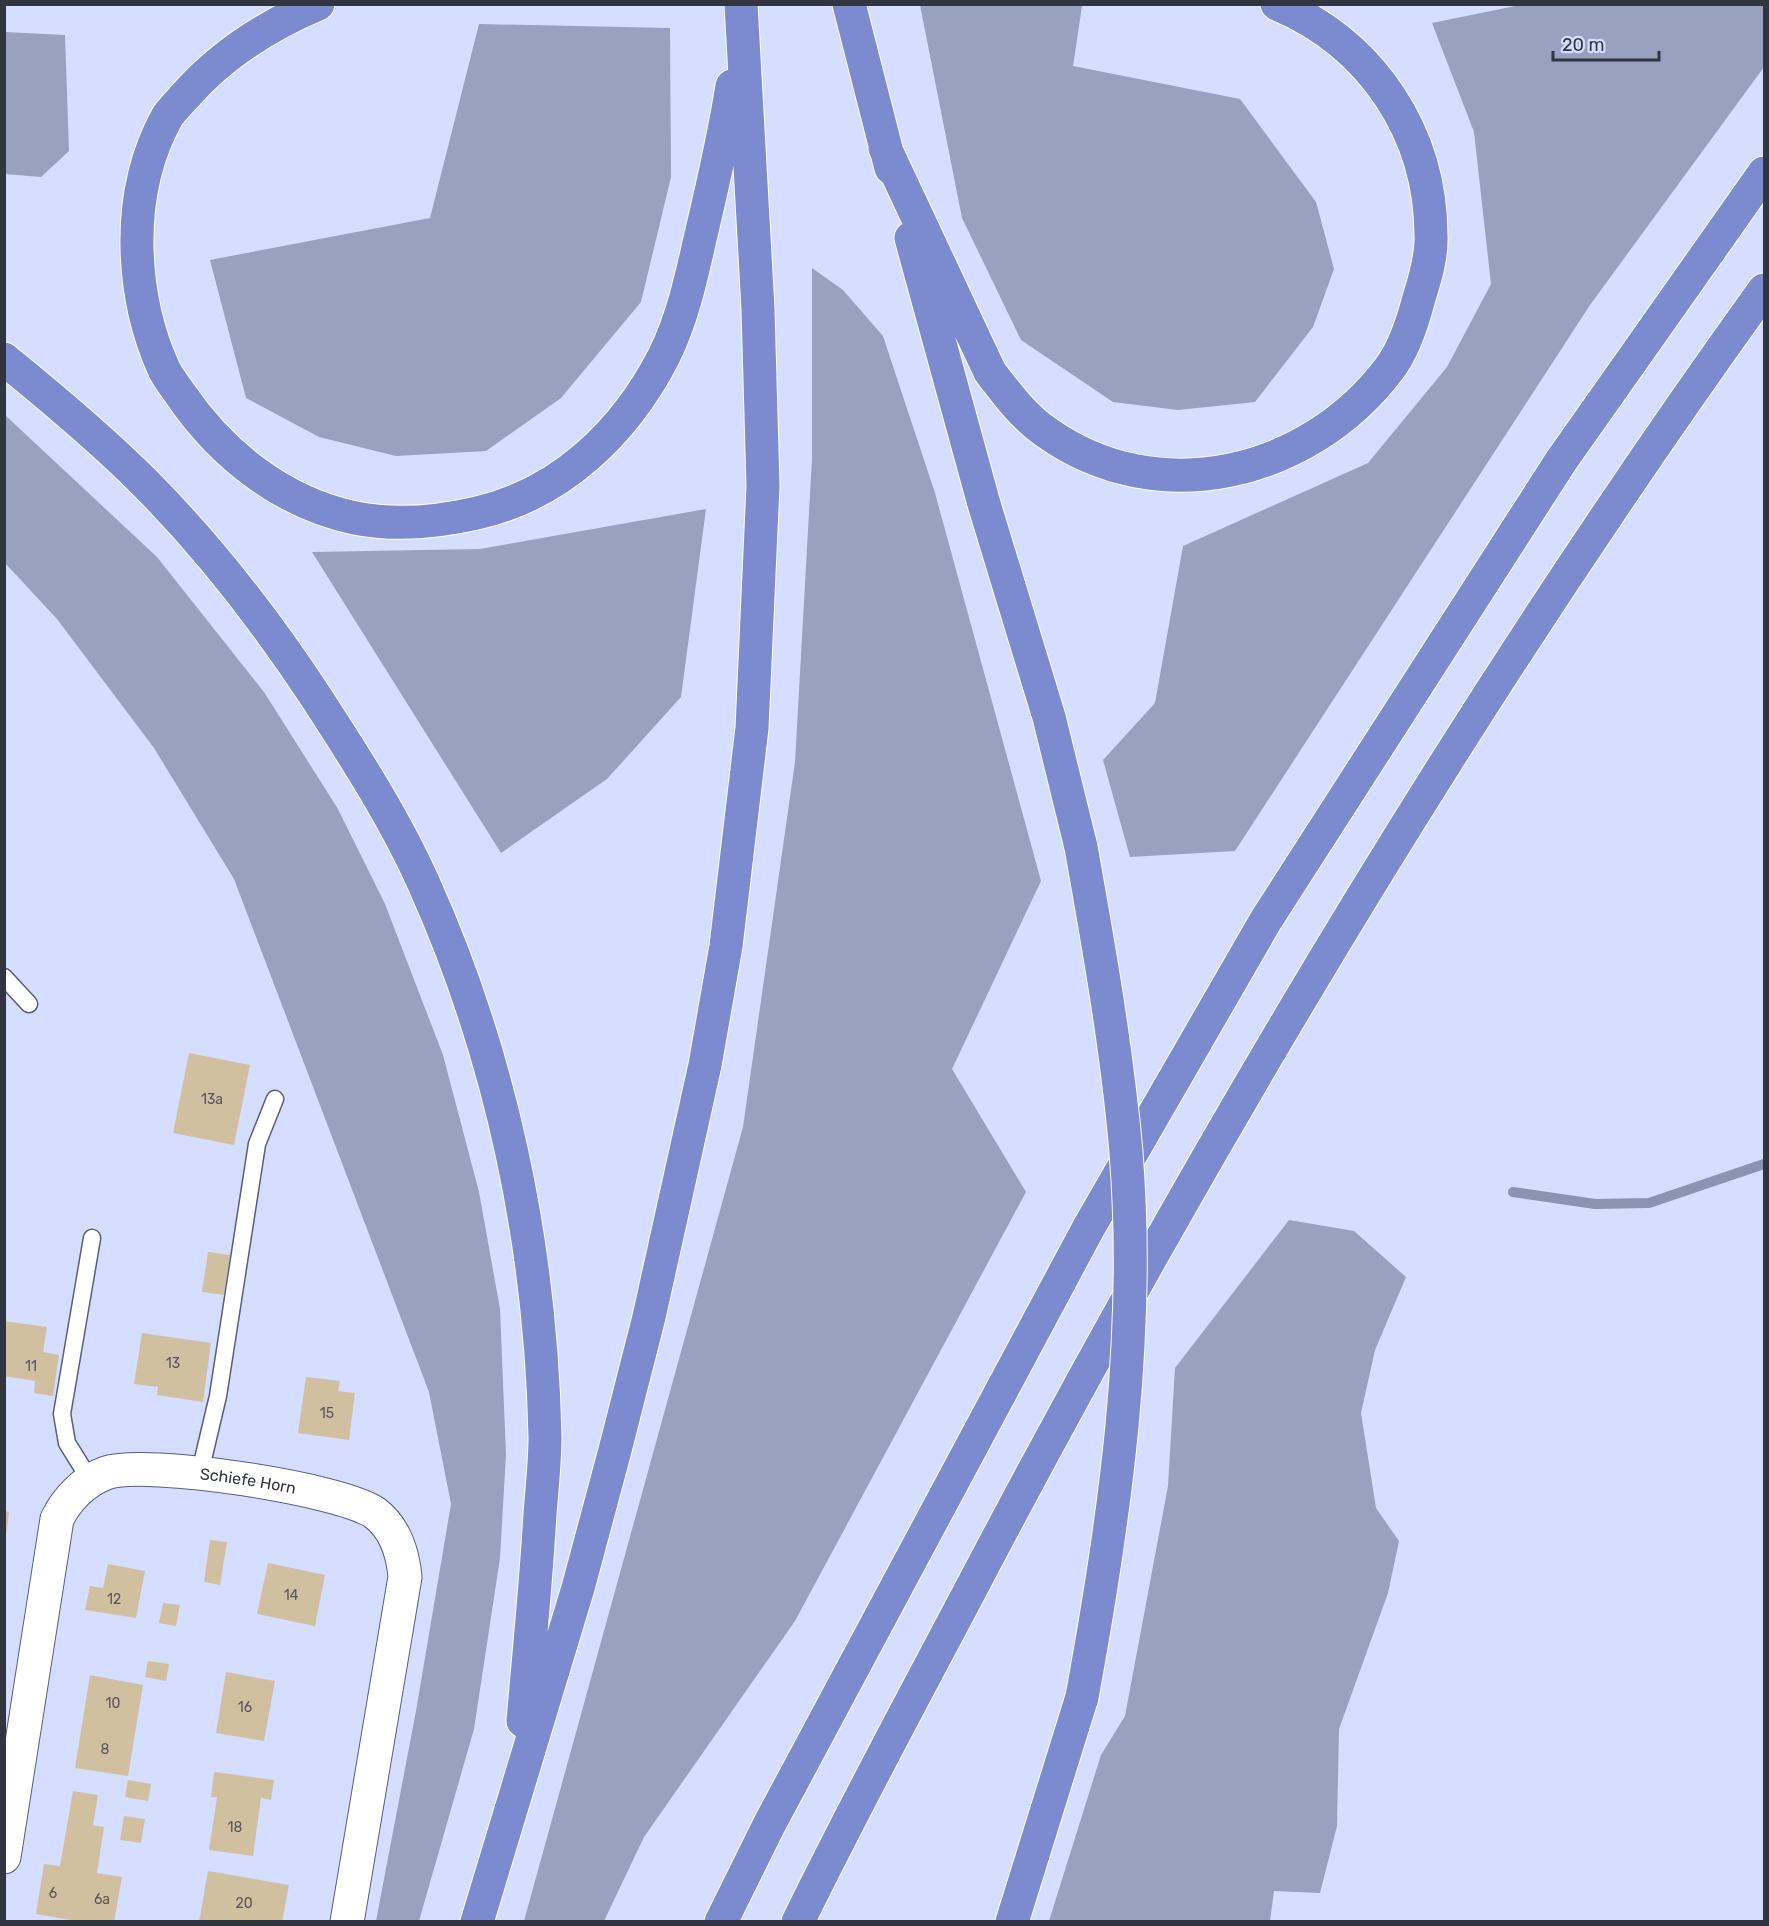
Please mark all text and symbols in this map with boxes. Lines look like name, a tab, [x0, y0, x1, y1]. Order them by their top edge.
scale bar	[1553, 24, 1660, 62]
text: 20 m	[1562, 34, 1604, 56]
house number: 13a	[201, 1091, 223, 1108]
house number: 13	[166, 1355, 180, 1372]
house number: 11	[25, 1358, 37, 1375]
house number: 15	[320, 1405, 334, 1422]
street label: Schiefe Horn	[199, 1464, 298, 1498]
house number: 14	[284, 1587, 299, 1604]
house number: 12	[107, 1591, 121, 1608]
house number: 10	[106, 1695, 121, 1712]
house number: 16	[238, 1699, 252, 1716]
house number: 8	[101, 1741, 110, 1758]
house number: 18	[228, 1819, 243, 1836]
house number: 6	[49, 1885, 57, 1902]
house number: 6a	[94, 1891, 110, 1908]
house number: 20	[235, 1895, 253, 1912]

